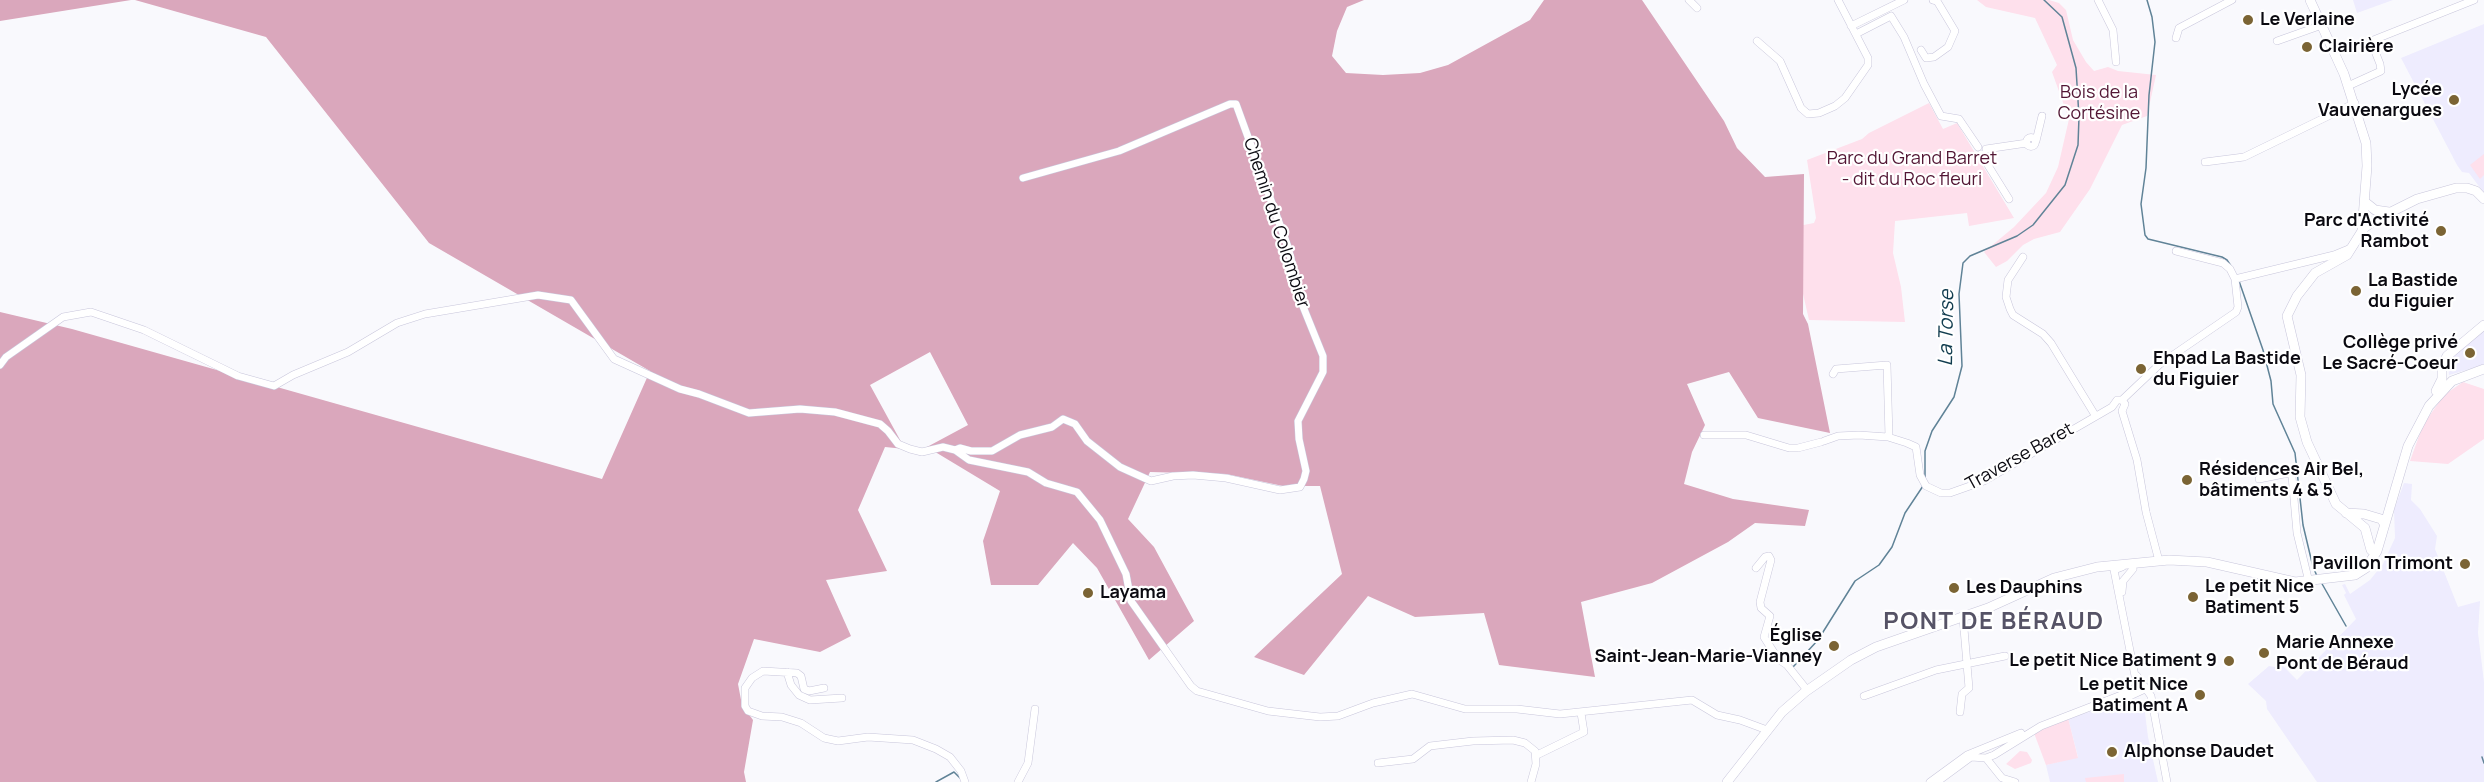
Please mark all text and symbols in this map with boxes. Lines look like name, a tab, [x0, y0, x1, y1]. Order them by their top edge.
place label: Le Verlaine	[2260, 9, 2355, 31]
marker: Le Verlaine	[2241, 13, 2255, 27]
place label: Clairière	[2319, 36, 2394, 58]
marker: Clairière	[2300, 40, 2314, 54]
place label: Lycée Vauvenargues	[2318, 79, 2442, 122]
park label: Bois de la Cortésine	[2058, 82, 2140, 124]
marker: Lycée Vauvenargues	[2447, 93, 2461, 107]
street label: Chemin du Colombier	[1238, 135, 1314, 311]
park label: Parc du Grand Barret - dit du Roc fleuri	[1827, 148, 1997, 190]
place label: Parc d'Activité Rambot	[2304, 210, 2429, 252]
marker: Parc d'Activité Rambot	[2434, 224, 2448, 238]
place label: La Bastide du Figuier	[2368, 270, 2458, 312]
marker: La Bastide du Figuier	[2349, 284, 2363, 298]
water label: La Torse	[1934, 290, 1960, 366]
place label: Collège privé Le Sacré-Coeur	[2322, 332, 2458, 374]
marker: Collège privé Le Sacré-Coeur	[2463, 346, 2477, 360]
place label: Ehpad La Bastide du Figuier	[2153, 348, 2301, 391]
marker: Ehpad La Bastide du Figuier	[2134, 362, 2148, 376]
street label: Traverse Baret	[1962, 419, 2078, 495]
place label: Résidences Air Bel, bâtiments 4 & 5	[2199, 459, 2364, 502]
marker: Résidences Air Bel, bâtiments 4 & 5	[2180, 473, 2194, 487]
place label: Pavillon Trimont	[2312, 553, 2453, 575]
marker: Pavillon Trimont	[2458, 557, 2472, 571]
place label: Le petit Nice Batiment 5	[2205, 576, 2314, 618]
place label: Les Dauphins	[1966, 577, 2082, 599]
marker: Les Dauphins	[1947, 581, 1961, 595]
place label: Layama	[1100, 582, 1166, 604]
marker: Layama	[1081, 586, 1095, 600]
marker: Le petit Nice Batiment 5	[2186, 590, 2200, 604]
district label: PONT DE BÉRAUD	[1883, 608, 2105, 636]
place label: Église Saint-Jean-Marie-Vianney	[1595, 625, 1822, 668]
place label: Marie Annexe Pont de Béraud	[2276, 632, 2409, 674]
marker: Église Saint-Jean-Marie-Vianney	[1827, 639, 1841, 653]
marker: Marie Annexe Pont de Béraud	[2257, 646, 2271, 660]
place label: Le petit Nice Batiment 9	[2009, 650, 2217, 672]
marker: Le petit Nice Batiment 9	[2222, 654, 2236, 668]
place label: Le petit Nice Batiment A	[2079, 674, 2188, 716]
marker: Le petit Nice Batiment A	[2193, 688, 2207, 702]
place label: Alphonse Daudet	[2124, 741, 2274, 763]
marker: Alphonse Daudet	[2105, 745, 2119, 759]

